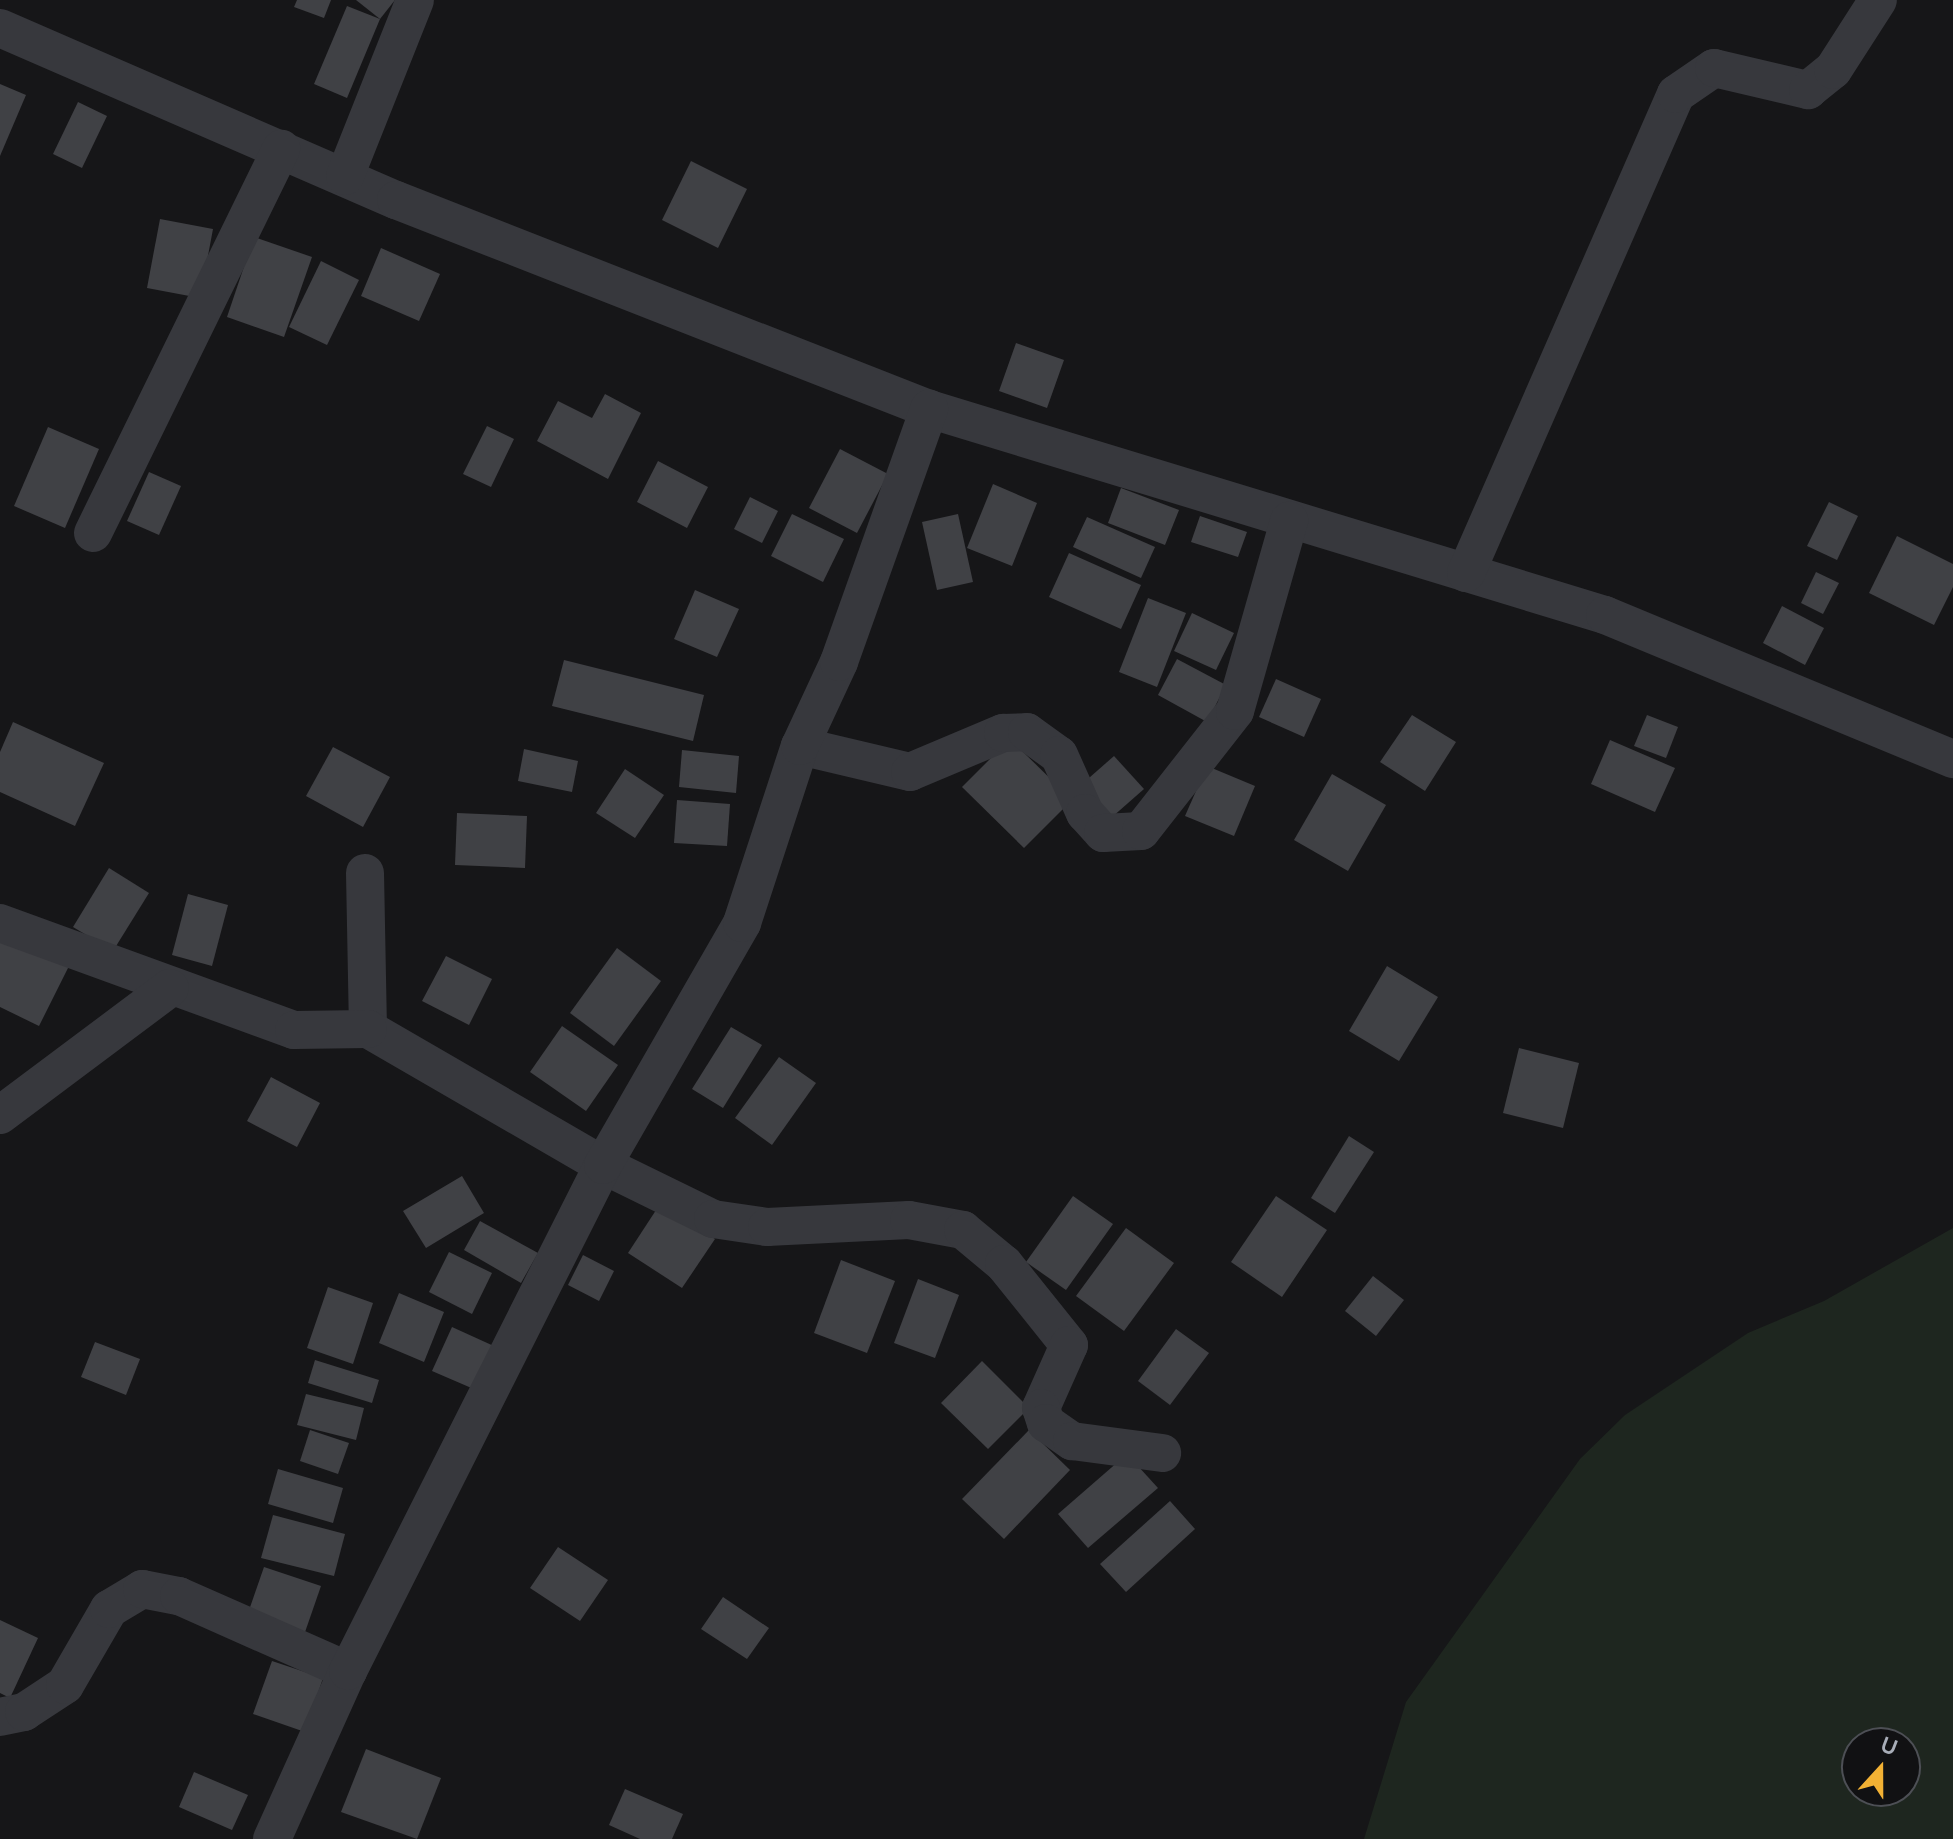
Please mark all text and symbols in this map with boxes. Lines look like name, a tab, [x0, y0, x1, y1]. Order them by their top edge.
north arrow	[1841, 1727, 1921, 1807]
text: U	[1877, 1731, 1901, 1761]

